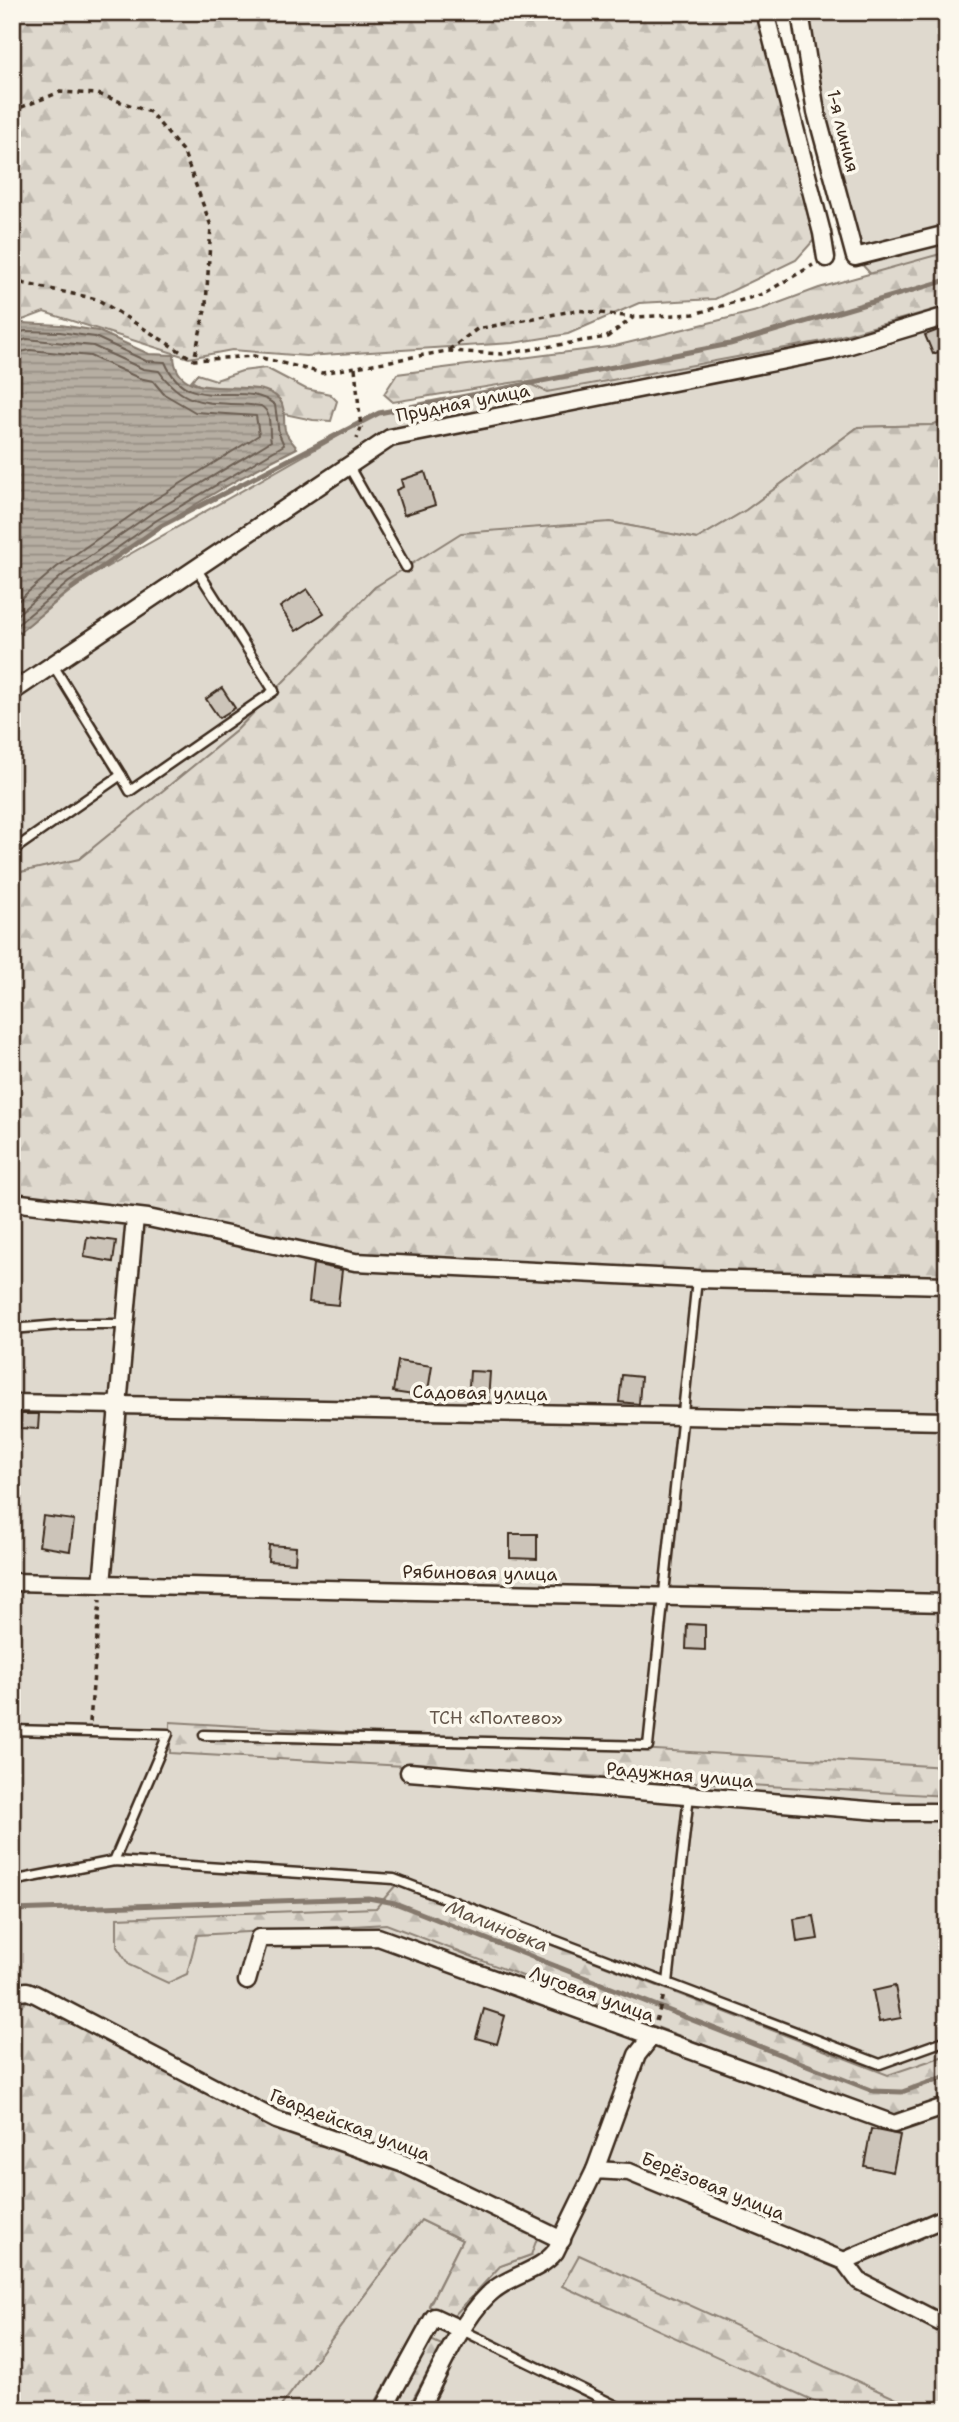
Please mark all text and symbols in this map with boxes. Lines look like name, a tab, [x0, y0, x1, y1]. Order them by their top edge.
street label: 1-я линия	[821, 87, 865, 175]
street label: Прудная улица	[394, 378, 532, 428]
street label: Садовая улица	[412, 1380, 548, 1406]
street label: Рябиновая улица	[402, 1560, 558, 1586]
park label: ТСН «Полтево»	[429, 1706, 563, 1730]
street label: Радужная улица	[605, 1757, 755, 1793]
water label: Малиновка	[442, 1894, 552, 1958]
street label: Луговая улица	[526, 1960, 658, 2028]
street label: Гвардейская улица	[266, 2083, 434, 2167]
street label: Берёзовая улица	[638, 2146, 788, 2226]

